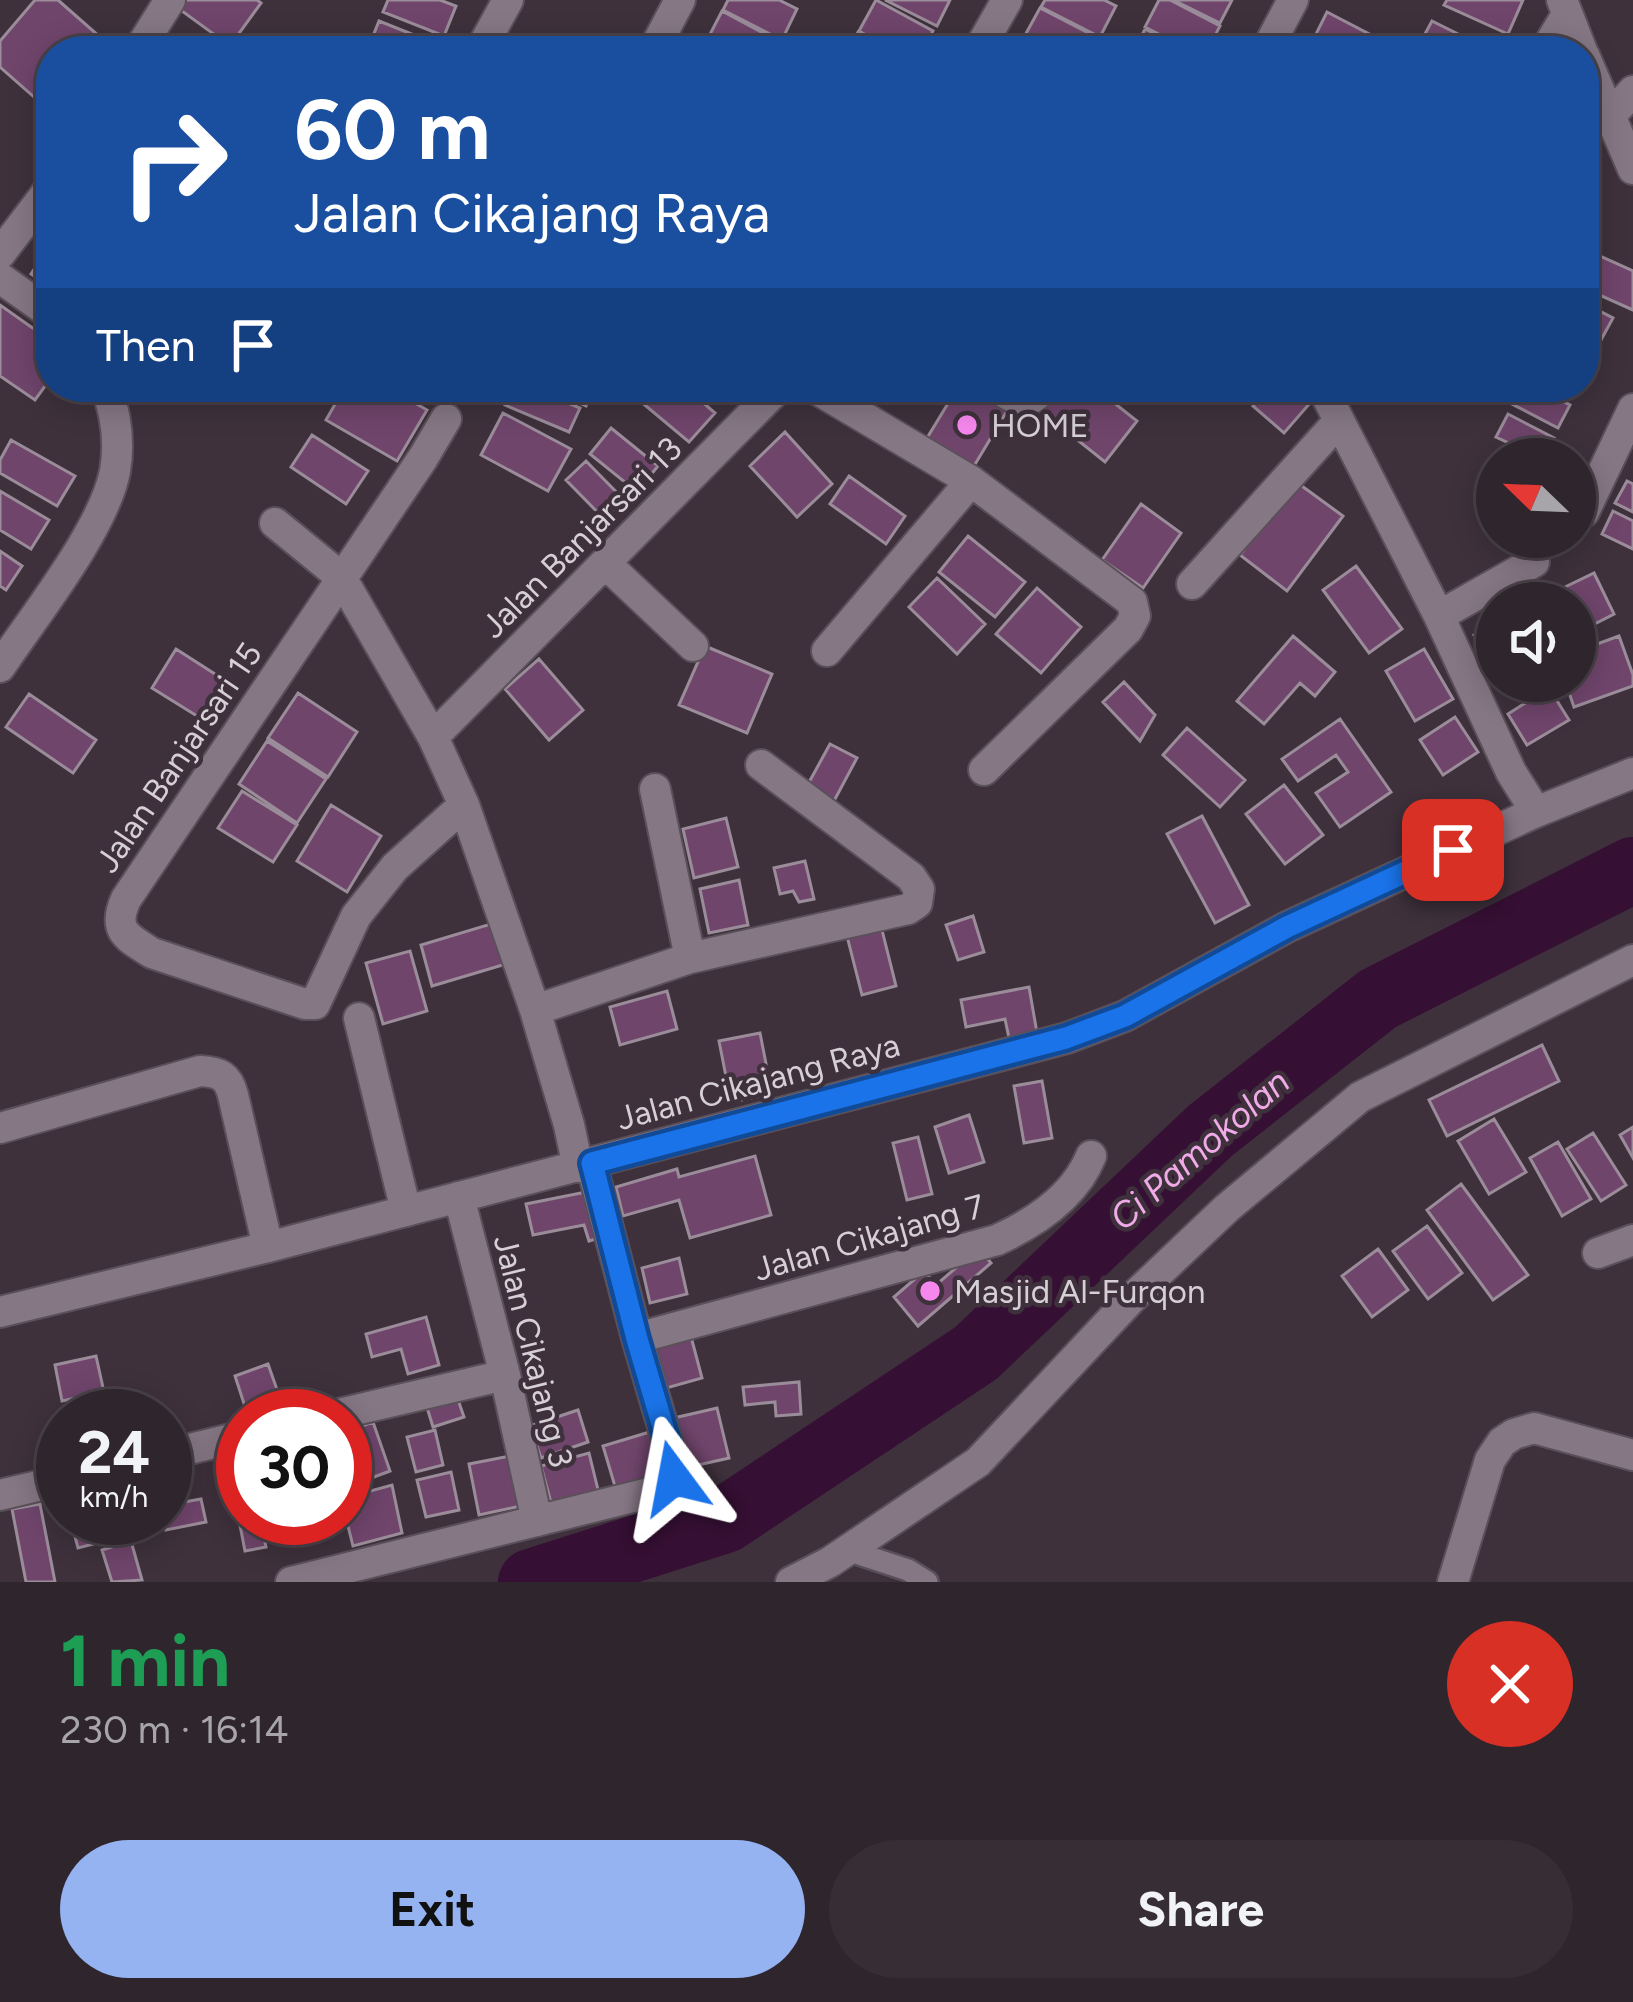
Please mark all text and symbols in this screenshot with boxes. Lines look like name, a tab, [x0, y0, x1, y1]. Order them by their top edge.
text: 60 m	[294, 79, 490, 180]
icon: right	[96, 84, 252, 240]
text: Jalan Cikajang Raya	[294, 181, 770, 246]
icon: arrive	[220, 312, 286, 378]
text: Then	[96, 318, 196, 372]
place label: HOME	[991, 406, 1089, 445]
marker: HOME	[954, 412, 980, 438]
street label: Jalan Banjarsari 13	[473, 429, 690, 646]
north arrow	[1476, 438, 1596, 558]
map controls	[1476, 438, 1596, 702]
button: sound	[1476, 582, 1596, 702]
street label: Jalan Banjarsari 15	[87, 635, 270, 879]
pin	[1402, 799, 1504, 901]
icon: arrive	[1420, 817, 1486, 883]
street label: Jalan Cikajang Raya	[612, 1025, 904, 1138]
water label: Ci Pamokolan	[1101, 1060, 1298, 1239]
street label: Jalan Cikajang 7	[749, 1186, 989, 1289]
street label: Jalan Cikajang 3	[486, 1231, 581, 1471]
place label: Masjid Al-Furqon	[954, 1272, 1205, 1311]
marker: Masjid Al-Furqon	[917, 1278, 943, 1304]
speed limit sign: 30	[216, 1389, 372, 1545]
position arrow	[611, 1415, 737, 1541]
text: 24	[78, 1416, 150, 1488]
text: km/h	[80, 1478, 148, 1515]
text: 1 min	[60, 1618, 230, 1704]
button: close	[1447, 1621, 1573, 1747]
text: 230 m · 16:14	[60, 1706, 288, 1753]
button: Exit	[60, 1840, 805, 1978]
button: Share	[829, 1840, 1573, 1978]

